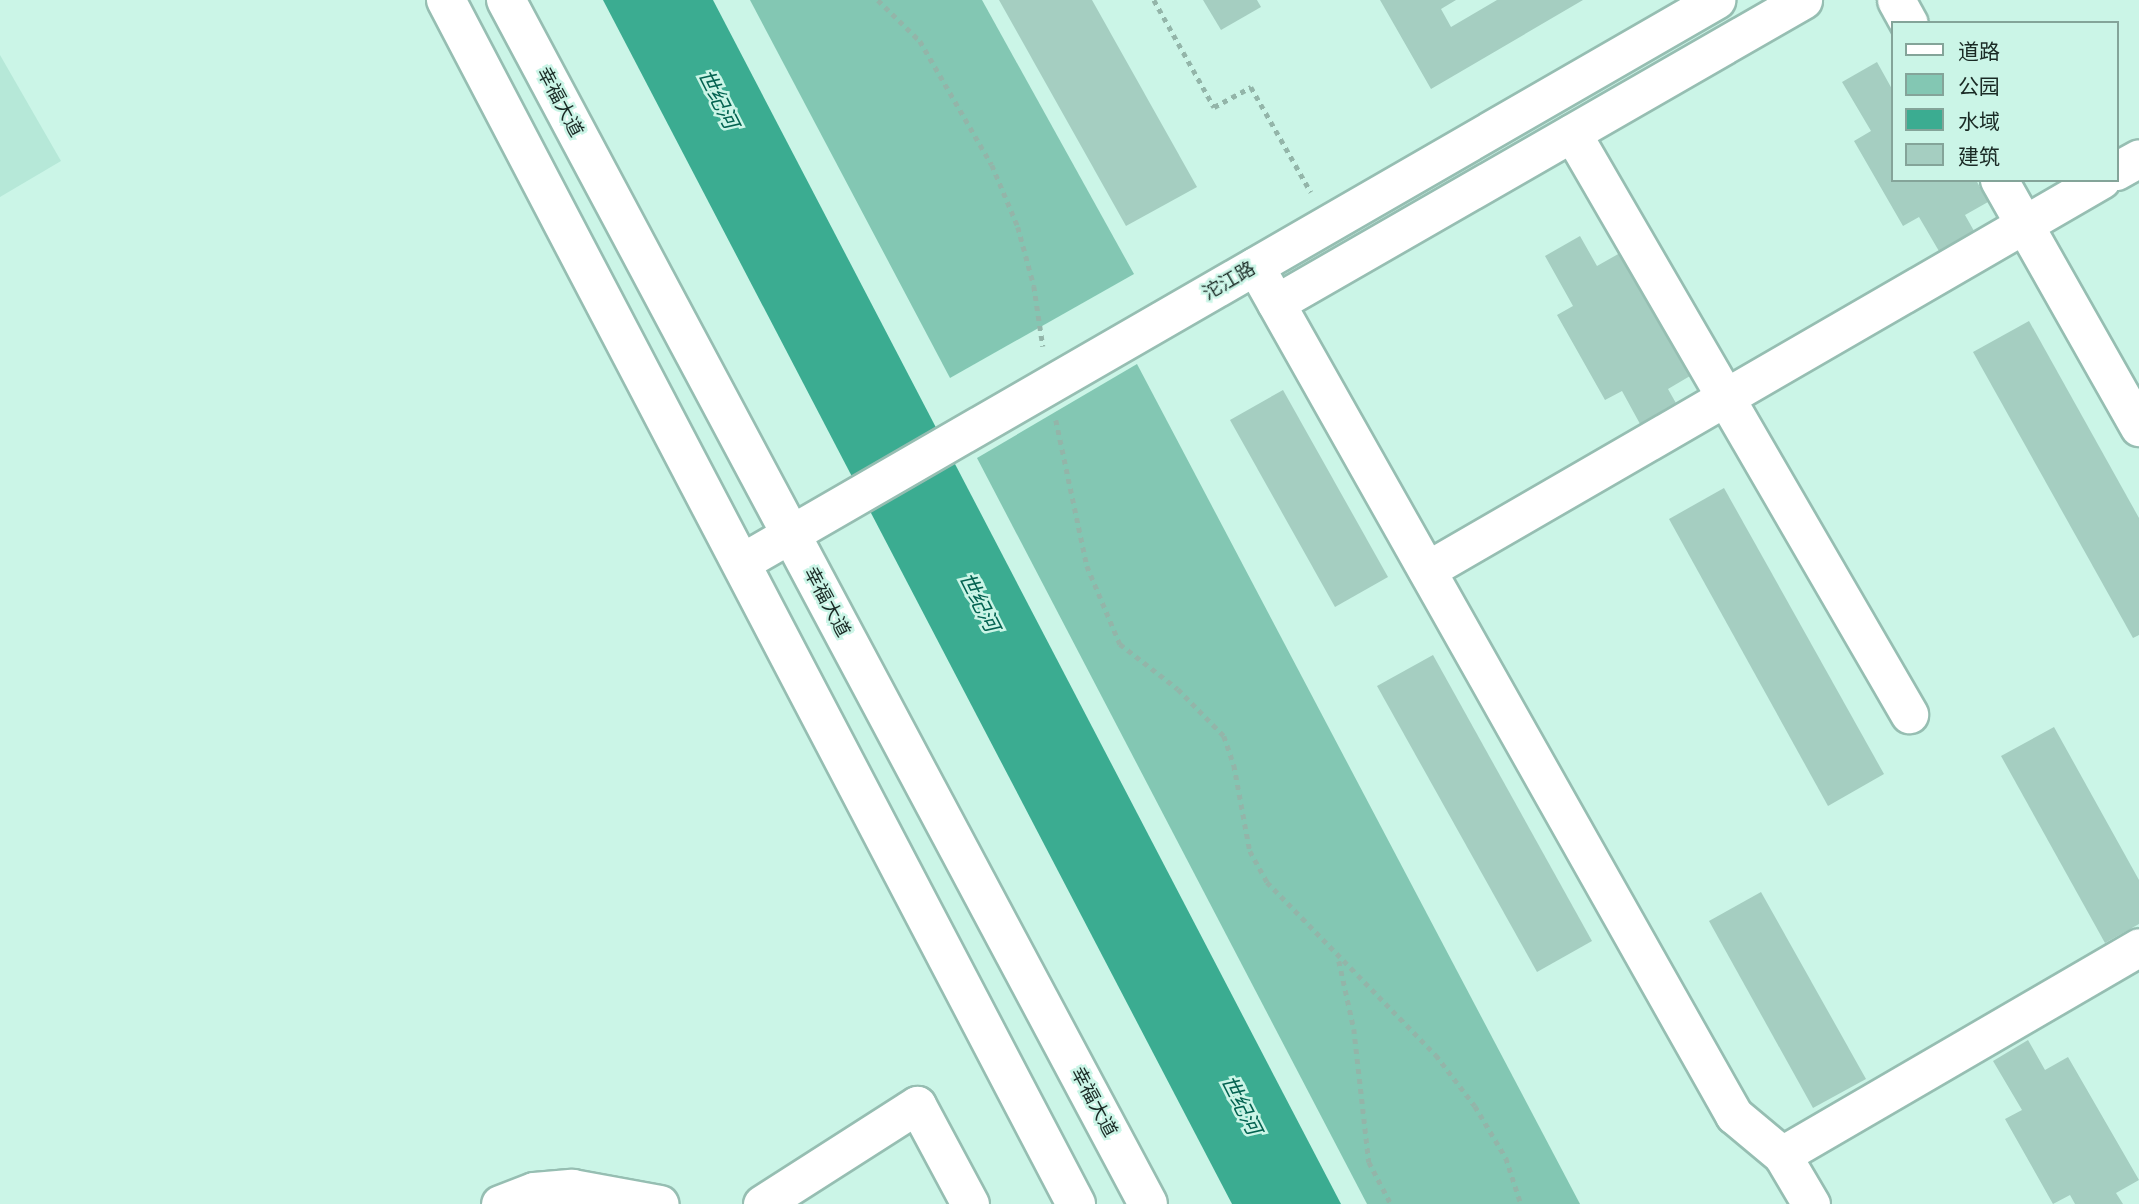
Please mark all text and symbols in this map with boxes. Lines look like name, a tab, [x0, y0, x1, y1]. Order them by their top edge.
legend	[1890, 21, 2118, 182]
text: 道路	[1958, 39, 2000, 64]
street label: 幸福大道	[532, 63, 588, 141]
water label: 世纪河	[692, 65, 744, 133]
text: 公园	[1958, 74, 2000, 99]
text: 水域	[1958, 109, 2000, 134]
text: 建筑	[1958, 144, 2000, 169]
street label: 沱江路	[1199, 257, 1259, 305]
street label: 幸福大道	[799, 563, 855, 641]
water label: 世纪河	[953, 568, 1005, 636]
street label: 幸福大道	[1066, 1063, 1122, 1141]
water label: 世纪河	[1215, 1071, 1267, 1139]

